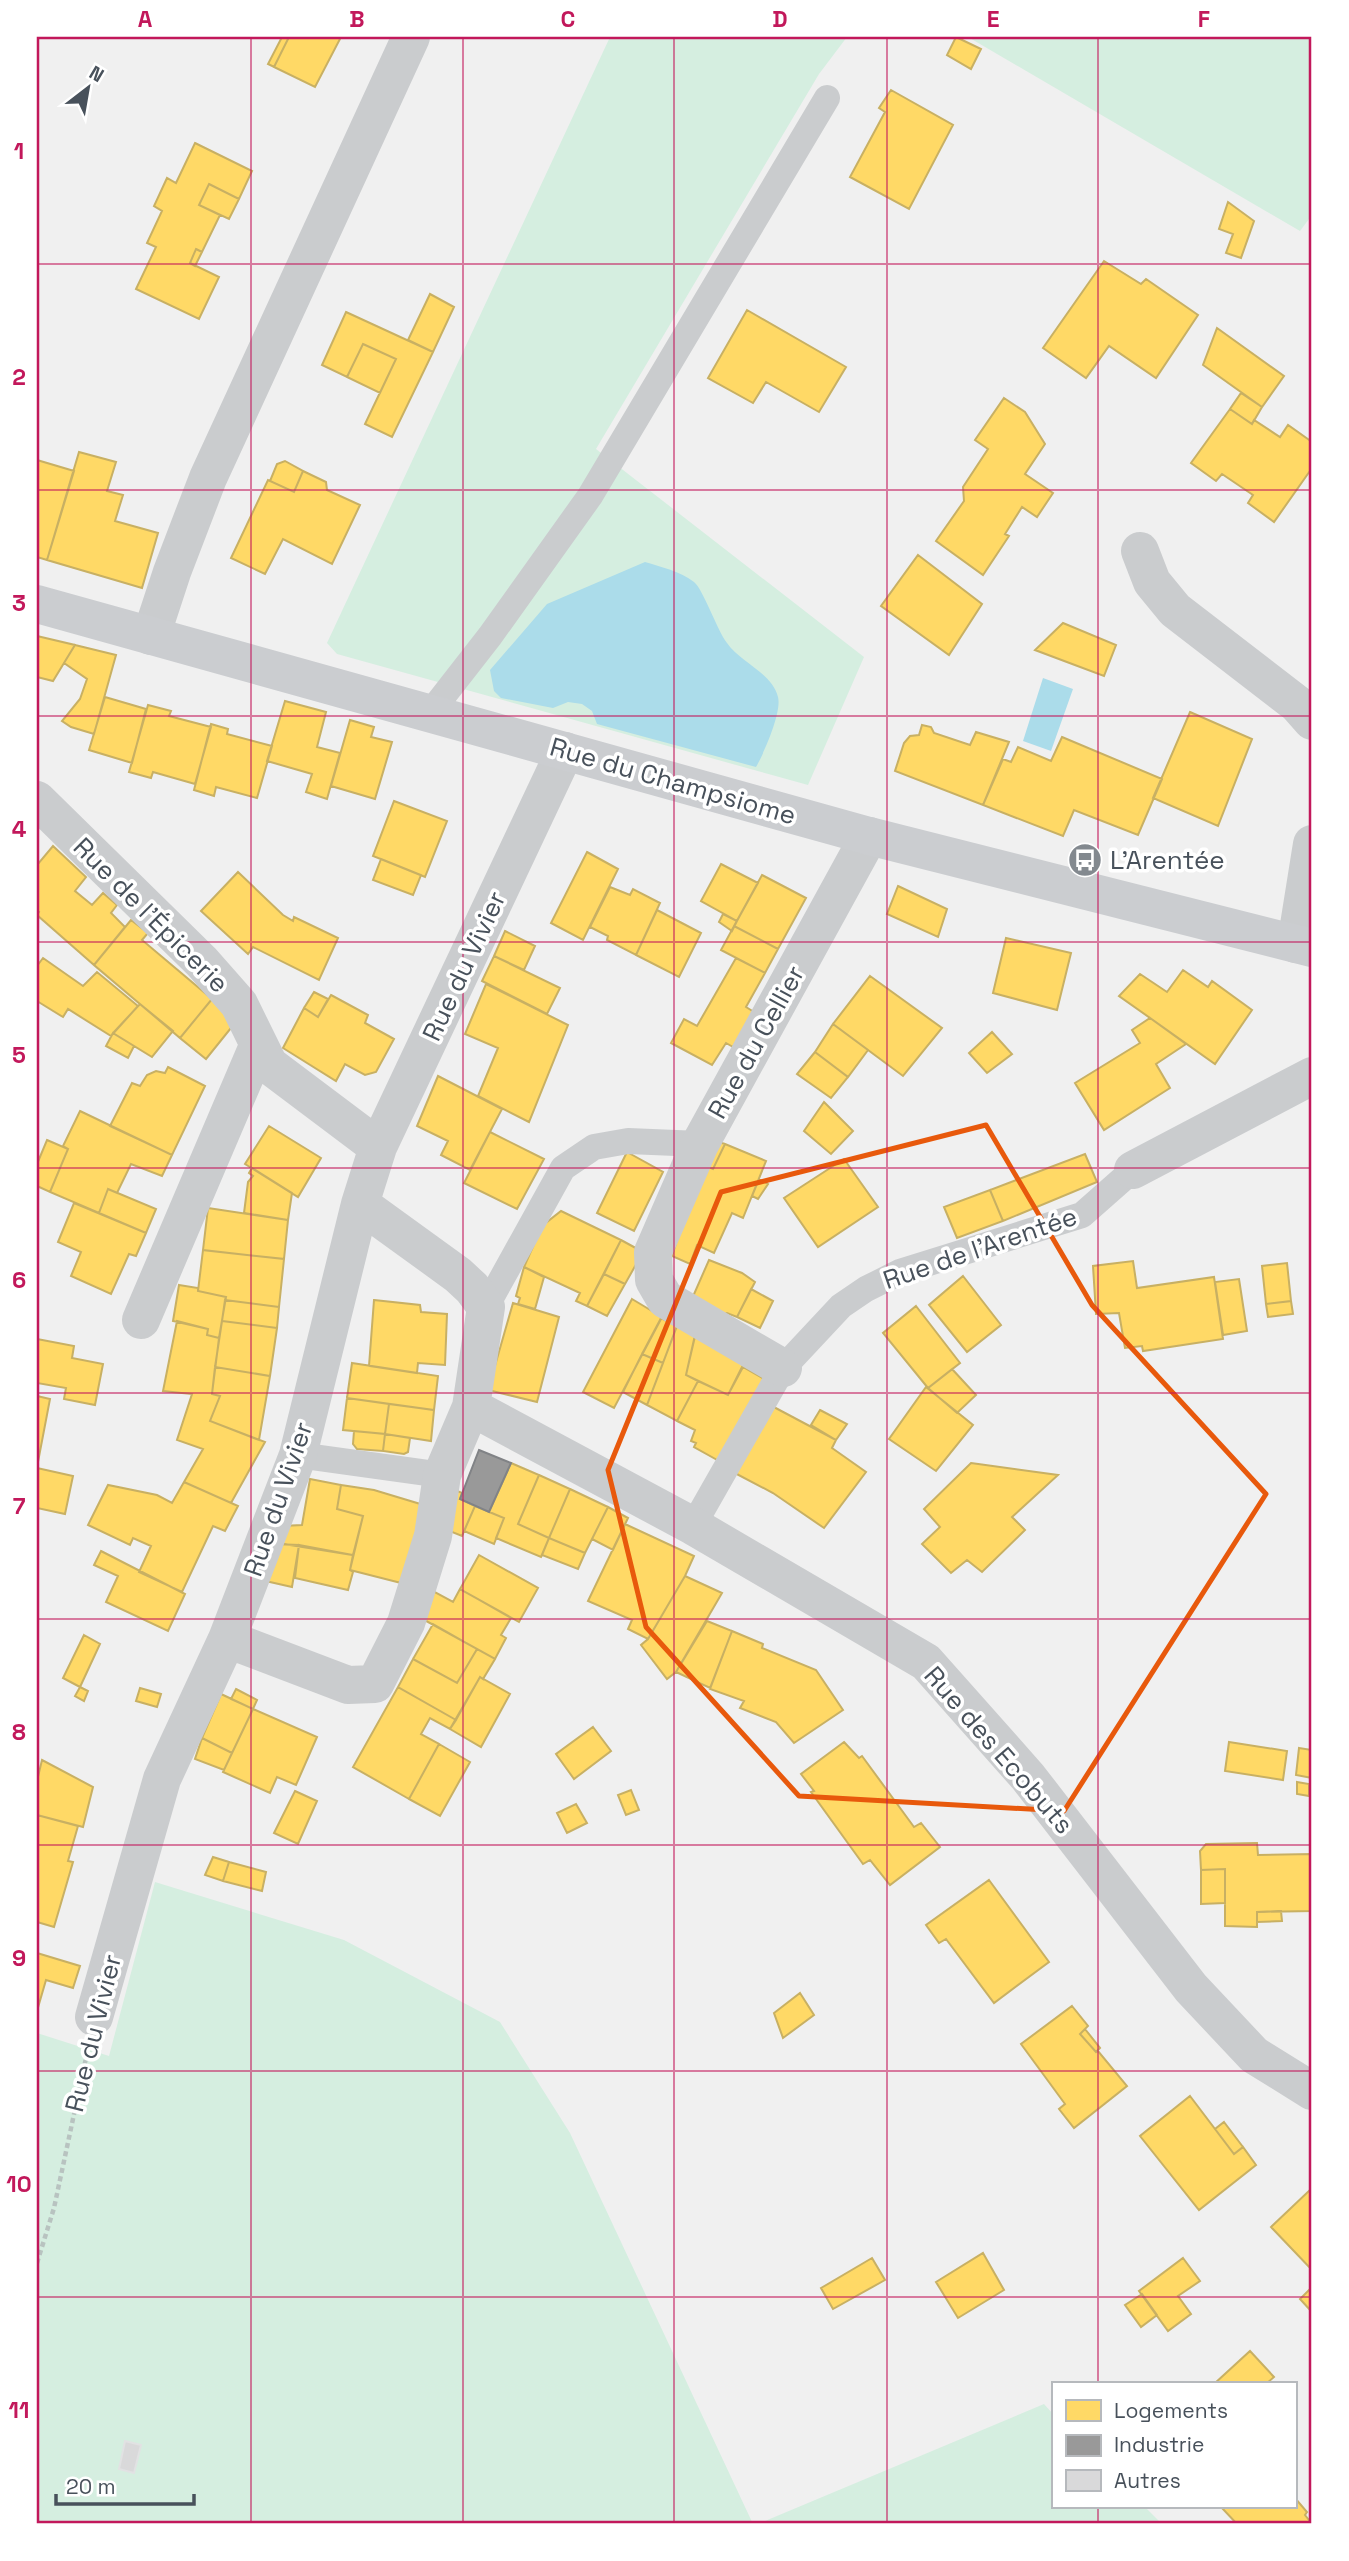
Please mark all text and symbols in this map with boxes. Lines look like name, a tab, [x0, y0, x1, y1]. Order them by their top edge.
text: A	[138, 4, 153, 34]
text: B	[349, 4, 365, 34]
text: C	[561, 4, 575, 34]
text: D	[772, 4, 788, 34]
text: E	[987, 4, 999, 34]
text: F	[1198, 4, 1210, 34]
north arrow	[52, 52, 122, 122]
text: N	[85, 60, 108, 88]
text: 1	[14, 136, 24, 166]
text: 2	[12, 362, 26, 392]
text: 3	[12, 588, 26, 618]
street label: Rue du Champsiome	[546, 730, 800, 832]
text: 4	[12, 814, 27, 844]
street label: Rue de l'Épicerie	[66, 830, 236, 1000]
bus stop icon: L'Arentée	[1066, 841, 1104, 879]
place label: L'Arentée	[1110, 843, 1225, 877]
street label: Rue du Vivier	[414, 886, 514, 1046]
street label: Rue du Cellier	[700, 959, 812, 1125]
text: 5	[12, 1040, 26, 1070]
street label: Rue de l'Arentée	[879, 1199, 1081, 1297]
text: 6	[12, 1265, 26, 1295]
street label: Rue du Vivier	[236, 1417, 320, 1581]
text: 7	[13, 1491, 26, 1521]
street label: Rue des Ecobuts	[917, 1659, 1081, 1841]
text: 8	[12, 1717, 26, 1747]
text: 9	[12, 1943, 26, 1973]
street label: Rue du Vivier	[57, 1951, 129, 2115]
text: 10	[6, 2169, 32, 2199]
legend	[1052, 2382, 1296, 2508]
text: 11	[9, 2395, 29, 2425]
text: Logements	[1114, 2397, 1228, 2424]
text: Industrie	[1114, 2431, 1204, 2458]
scale bar	[56, 2463, 194, 2507]
text: Autres	[1114, 2467, 1181, 2494]
text: 20 m	[66, 2473, 116, 2500]

